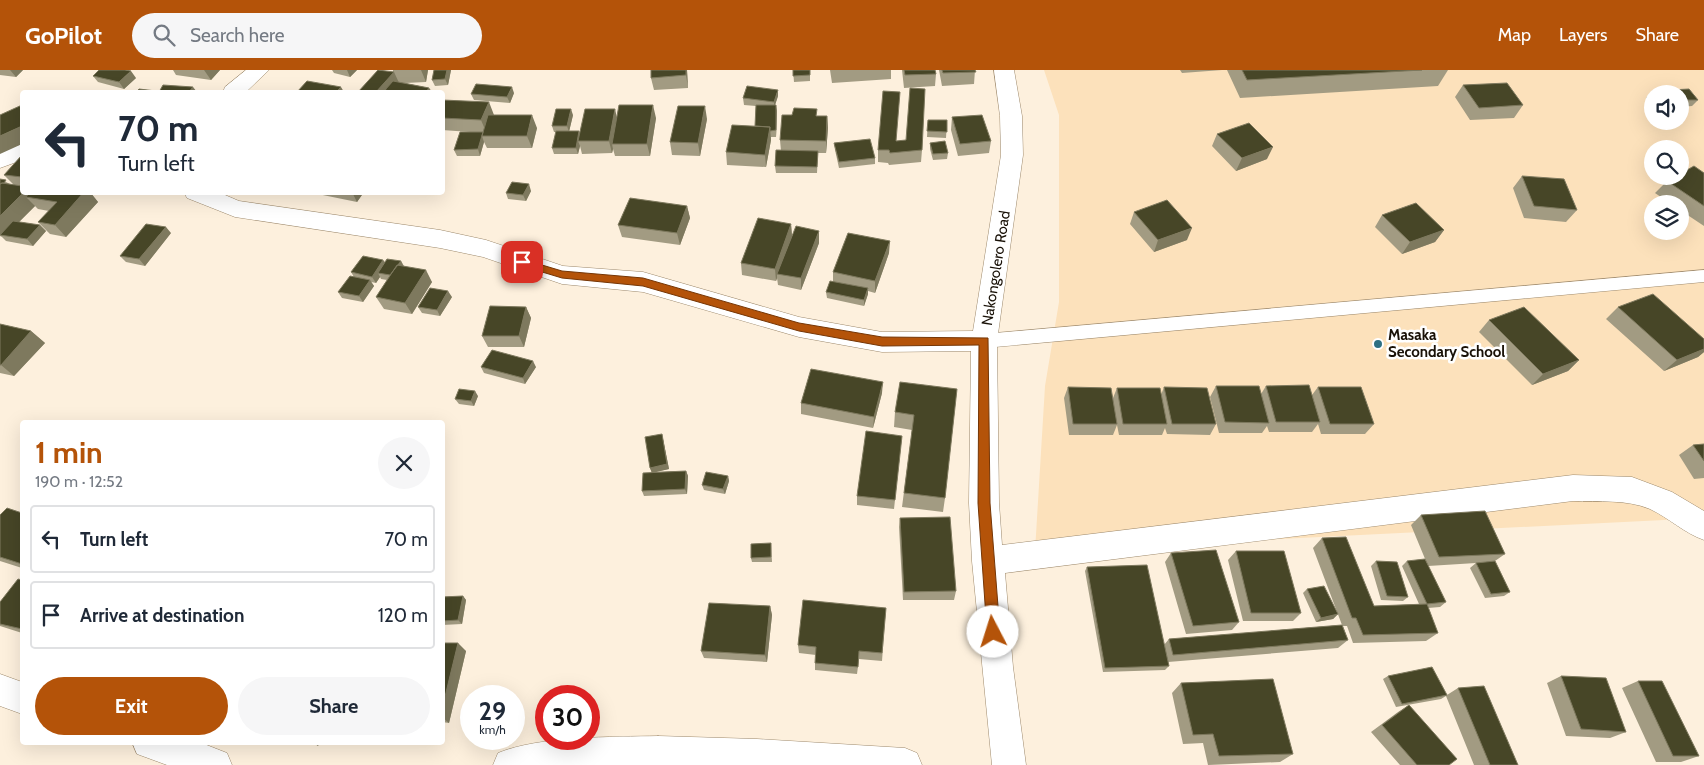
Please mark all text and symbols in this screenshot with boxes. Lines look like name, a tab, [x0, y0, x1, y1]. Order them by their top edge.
search box	[132, 13, 482, 58]
text: GoPilot	[25, 21, 102, 50]
icon: search	[150, 21, 178, 49]
text: Search here	[190, 24, 284, 47]
text: Map	[1498, 24, 1531, 46]
text: Layers	[1559, 24, 1608, 46]
text: Share	[1636, 24, 1679, 46]
map controls	[1644, 85, 1689, 240]
button: sound	[1644, 85, 1689, 130]
text: 70 m	[118, 107, 199, 150]
icon: left	[35, 110, 100, 175]
button: search	[1644, 140, 1689, 185]
text: Turn left	[118, 150, 195, 177]
button: layers	[1644, 195, 1689, 240]
street label: Nakongolero Road	[978, 209, 1014, 327]
pin	[501, 241, 543, 283]
icon: arrive	[508, 248, 536, 276]
place label: Masaka Secondary School	[1388, 326, 1505, 361]
marker: Masaka Secondary School	[1372, 338, 1384, 350]
text: 1 min	[35, 434, 103, 471]
button: close	[378, 437, 430, 489]
text: 190 m · 12:52	[35, 472, 123, 491]
icon: left	[37, 525, 65, 553]
text: Turn left	[80, 528, 148, 551]
text: 70 m	[384, 528, 428, 551]
icon: arrive	[37, 601, 65, 629]
text: Arrive at destination	[80, 604, 244, 627]
text: 120 m	[378, 604, 428, 627]
position arrow	[966, 605, 1018, 657]
button: Exit	[35, 677, 228, 735]
button: Share	[238, 677, 430, 735]
speed limit sign: 30	[535, 685, 600, 750]
text: 29	[479, 696, 506, 726]
text: km/h	[479, 722, 506, 737]

